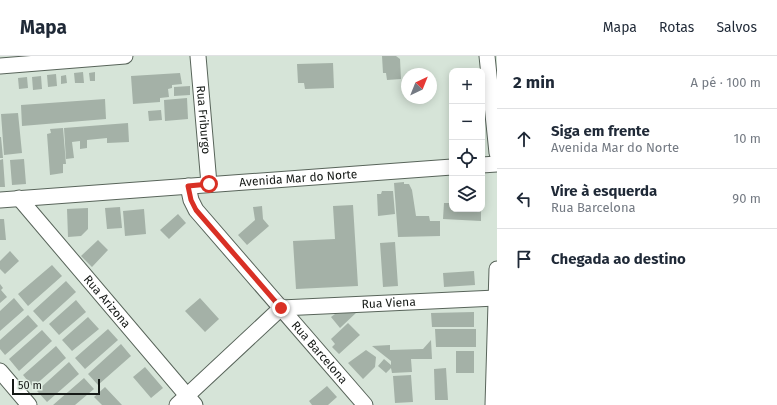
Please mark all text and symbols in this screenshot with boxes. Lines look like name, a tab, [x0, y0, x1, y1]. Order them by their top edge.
text: Mapa	[20, 16, 67, 39]
text: Mapa	[603, 19, 637, 36]
text: Rotas	[659, 19, 694, 36]
text: Salvos	[716, 19, 757, 36]
north arrow	[401, 68, 437, 104]
map controls	[449, 68, 485, 212]
button: +	[449, 68, 485, 104]
text: 2 min	[513, 72, 555, 93]
text: A pé · 100 m	[691, 75, 761, 90]
street label: Rua Friburgo	[194, 85, 213, 155]
button: −	[449, 104, 485, 140]
text: Siga em frente	[551, 122, 650, 140]
icon: ahead	[513, 128, 535, 150]
text: 10 m	[734, 131, 761, 146]
button: locate	[449, 140, 485, 176]
text: Avenida Mar do Norte	[551, 140, 679, 155]
street label: Avenida Mar do Norte	[239, 167, 358, 190]
route start	[200, 175, 218, 193]
button: layers	[449, 176, 485, 212]
text: Vire à esquerda	[551, 182, 657, 200]
icon: left	[513, 188, 535, 210]
text: 90 m	[732, 191, 761, 206]
text: Rua Barcelona	[551, 200, 636, 215]
icon: arrive	[513, 248, 535, 270]
text: Chegada ao destino	[551, 250, 686, 268]
street label: Rua Arizona	[81, 272, 133, 331]
street label: Rua Viena	[361, 295, 416, 311]
route end	[272, 299, 290, 317]
street label: Rua Barcelona	[289, 318, 350, 387]
scale bar	[12, 377, 100, 396]
text: 50 m	[18, 379, 42, 392]

